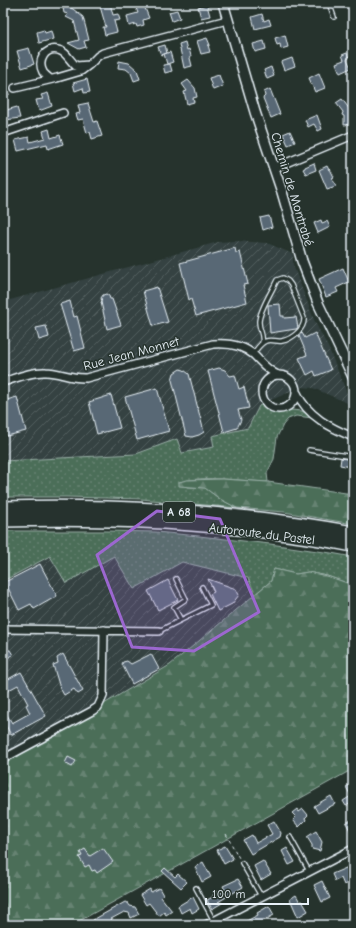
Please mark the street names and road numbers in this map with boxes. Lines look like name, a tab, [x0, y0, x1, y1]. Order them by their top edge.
street label: Chemin de Montrabé	[268, 130, 317, 248]
street label: Rue Jean Monnet	[82, 333, 182, 373]
road number: A 68	[163, 502, 195, 522]
street label: Autoroute du Pastel	[208, 520, 316, 547]

